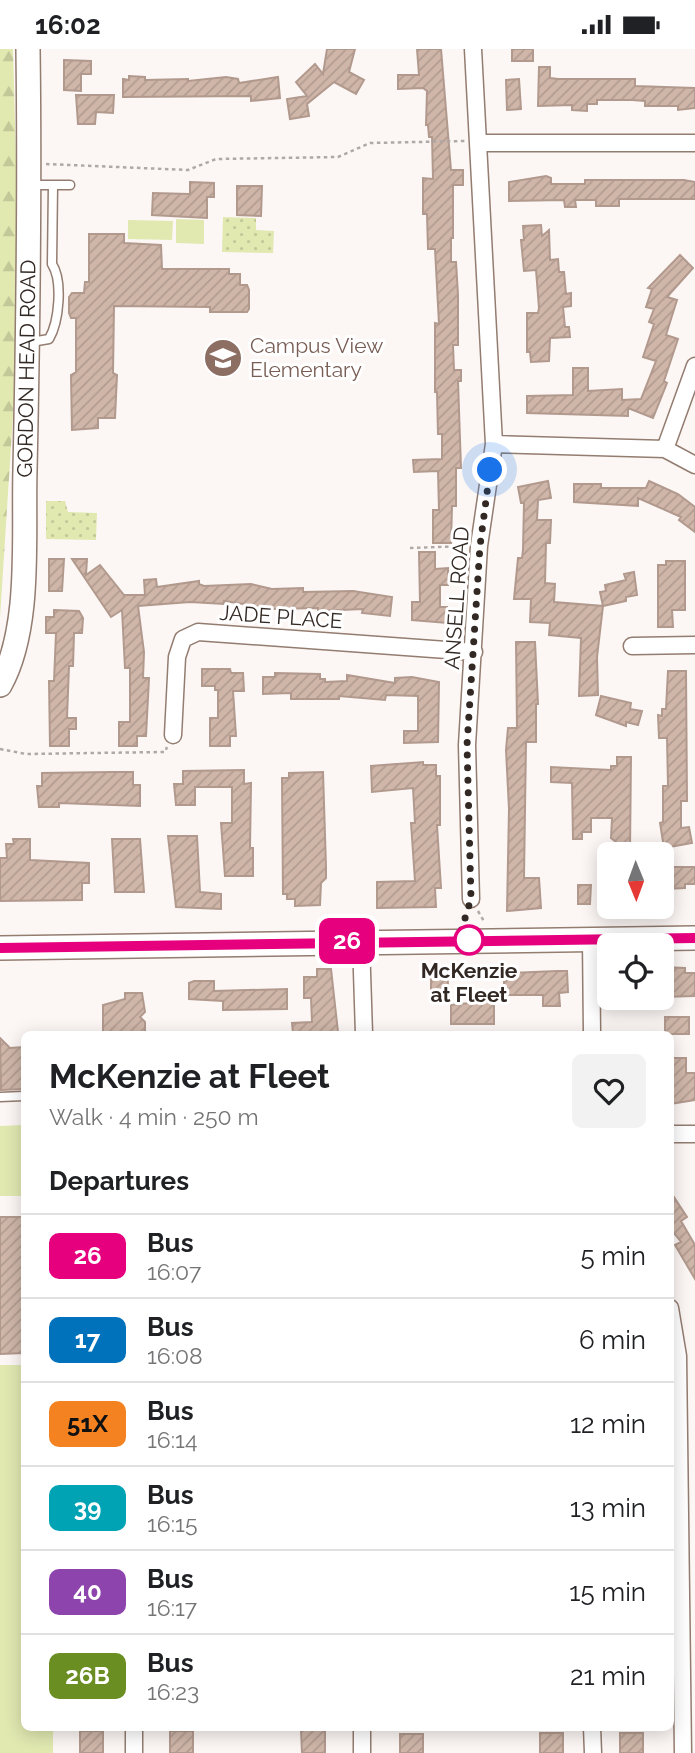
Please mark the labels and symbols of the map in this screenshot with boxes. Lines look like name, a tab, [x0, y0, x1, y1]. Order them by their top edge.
street label: GORDON HEAD ROAD	[12, 259, 40, 478]
place label: Campus View Elementary	[250, 333, 383, 382]
school or university icon: Campus View Elementary	[202, 337, 244, 379]
your location	[472, 452, 507, 487]
street label: ANSELL ROAD	[439, 526, 474, 670]
street label: JADE PLACE	[219, 600, 343, 633]
north arrow	[597, 842, 674, 919]
line badge: 26	[316, 918, 378, 964]
marker: McKenzie at Fleet	[454, 925, 484, 955]
place label: McKenzie at Fleet	[421, 958, 518, 1007]

